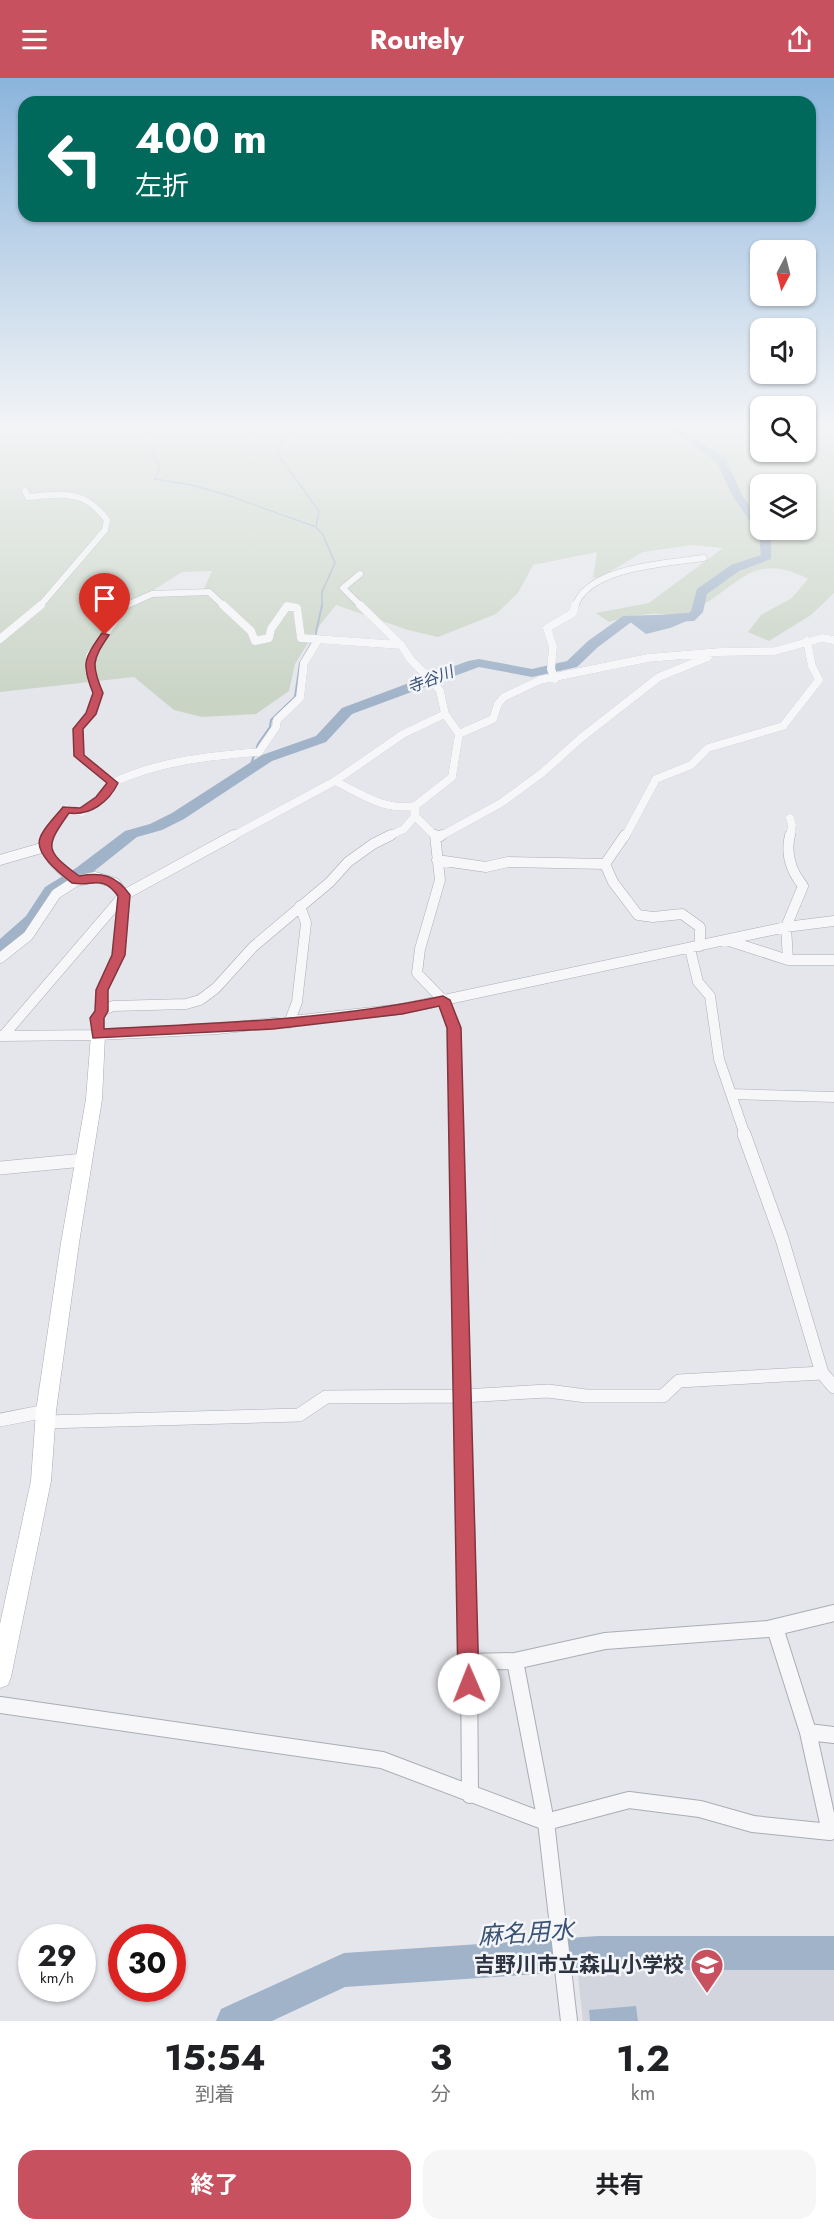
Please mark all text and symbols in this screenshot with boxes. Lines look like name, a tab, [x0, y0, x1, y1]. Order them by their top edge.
text: Routely	[370, 20, 464, 59]
icon: menu	[18, 23, 51, 56]
icon: share	[783, 23, 816, 56]
text: 400 m	[135, 108, 267, 169]
icon: left	[36, 120, 114, 198]
text: 左折	[135, 166, 189, 205]
north arrow	[750, 240, 816, 306]
map controls	[750, 240, 816, 540]
button: sound	[750, 318, 816, 384]
button: search	[750, 396, 816, 462]
button: layers	[750, 474, 816, 540]
pin	[79, 573, 130, 635]
icon: arrive	[88, 582, 121, 615]
water label: 寺谷川	[404, 659, 459, 699]
position arrow	[437, 1652, 501, 1716]
water label: 麻名用水	[477, 1911, 578, 1953]
speed limit sign: 30	[108, 1924, 186, 2002]
text: 29	[37, 1934, 77, 1977]
school or university icon: 吉野川市立森山小学校	[689, 1947, 725, 1994]
place label: 吉野川市立森山小学校	[474, 1950, 684, 1980]
text: km/h	[40, 1967, 74, 1989]
text: 15:54	[164, 2031, 266, 2083]
text: 3	[430, 2031, 452, 2083]
text: 1.2	[616, 2032, 670, 2084]
text: km	[631, 2079, 655, 2108]
text: 到着	[195, 2080, 235, 2109]
text: 分	[431, 2080, 451, 2109]
button: 終了	[18, 2150, 411, 2219]
button: 共有	[423, 2150, 816, 2219]

